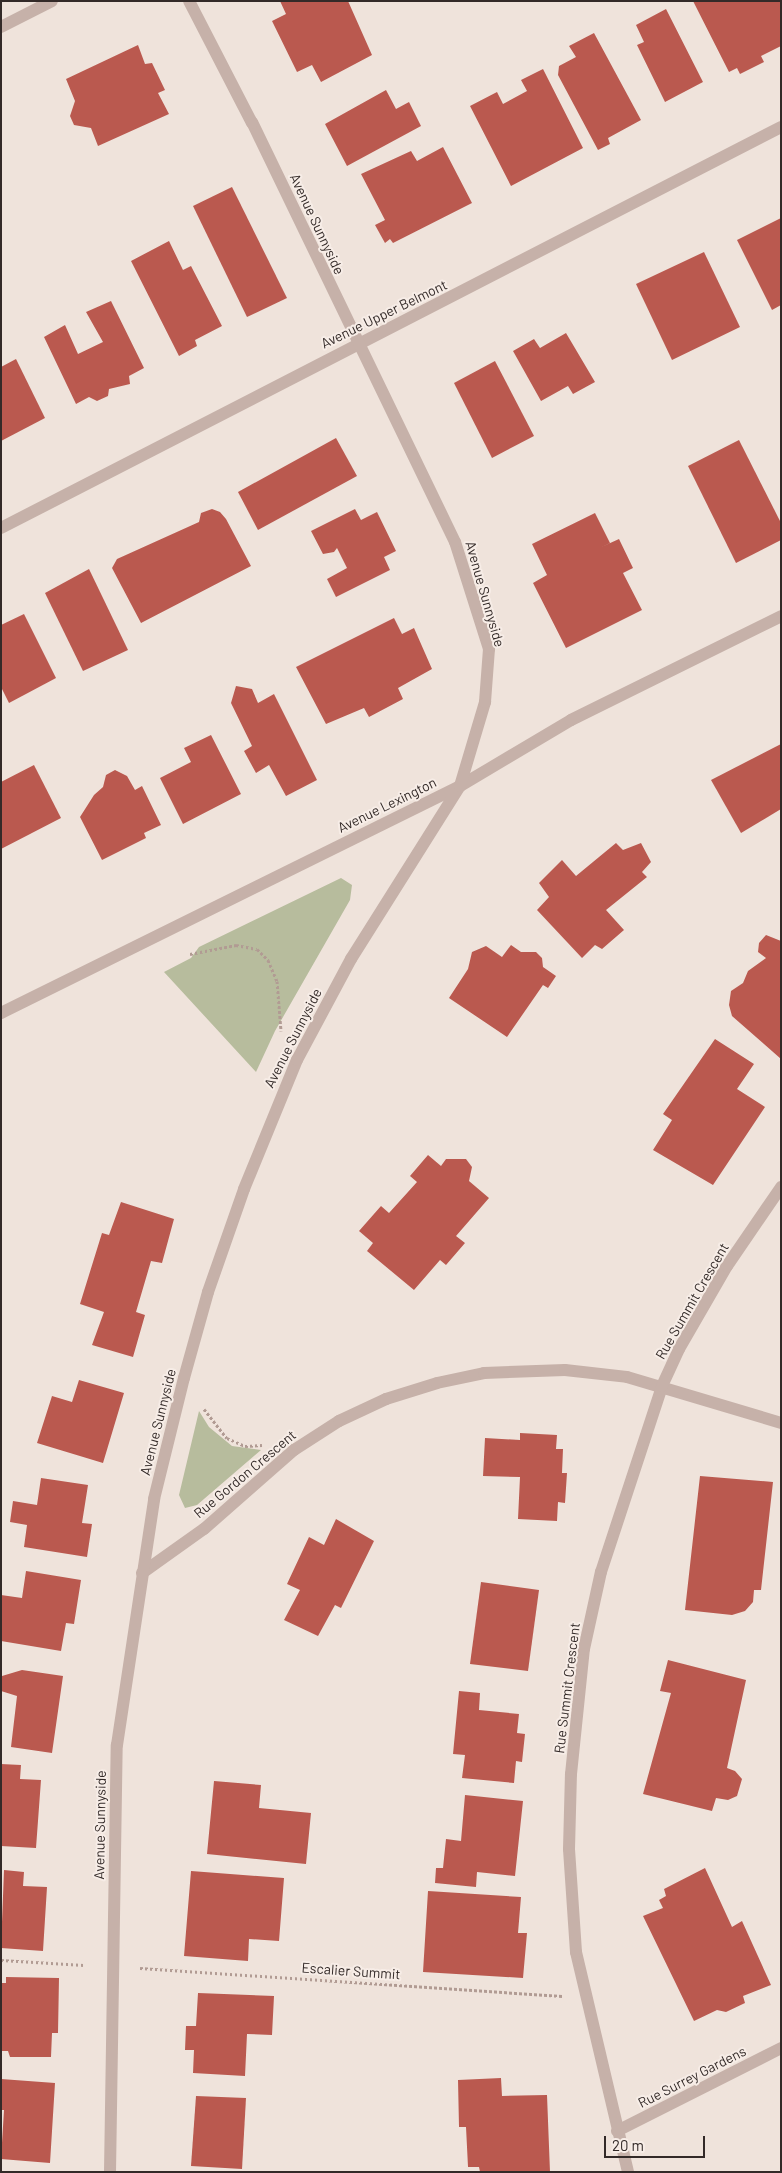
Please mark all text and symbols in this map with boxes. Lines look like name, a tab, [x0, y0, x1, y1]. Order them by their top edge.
street label: Avenue Sunnyside	[286, 171, 348, 277]
street label: Avenue Upper Belmont	[318, 276, 450, 352]
street label: Avenue Sunnyside	[462, 539, 508, 649]
street label: Avenue Lexington	[335, 774, 439, 836]
street label: Avenue Sunnyside	[261, 985, 325, 1091]
street label: Rue Summit Crescent	[652, 1240, 732, 1362]
street label: Avenue Sunnyside	[137, 1367, 179, 1477]
street label: Rue Gordon Crescent	[191, 1426, 299, 1522]
street label: Rue Summit Crescent	[551, 1622, 583, 1754]
street label: Avenue Sunnyside	[91, 1770, 109, 1880]
street label: Escalier Summit	[301, 1959, 401, 1983]
street label: Rue Surrey Gardens	[635, 2043, 749, 2111]
scale bar	[607, 2126, 708, 2158]
text: 20 m	[612, 2136, 644, 2154]

